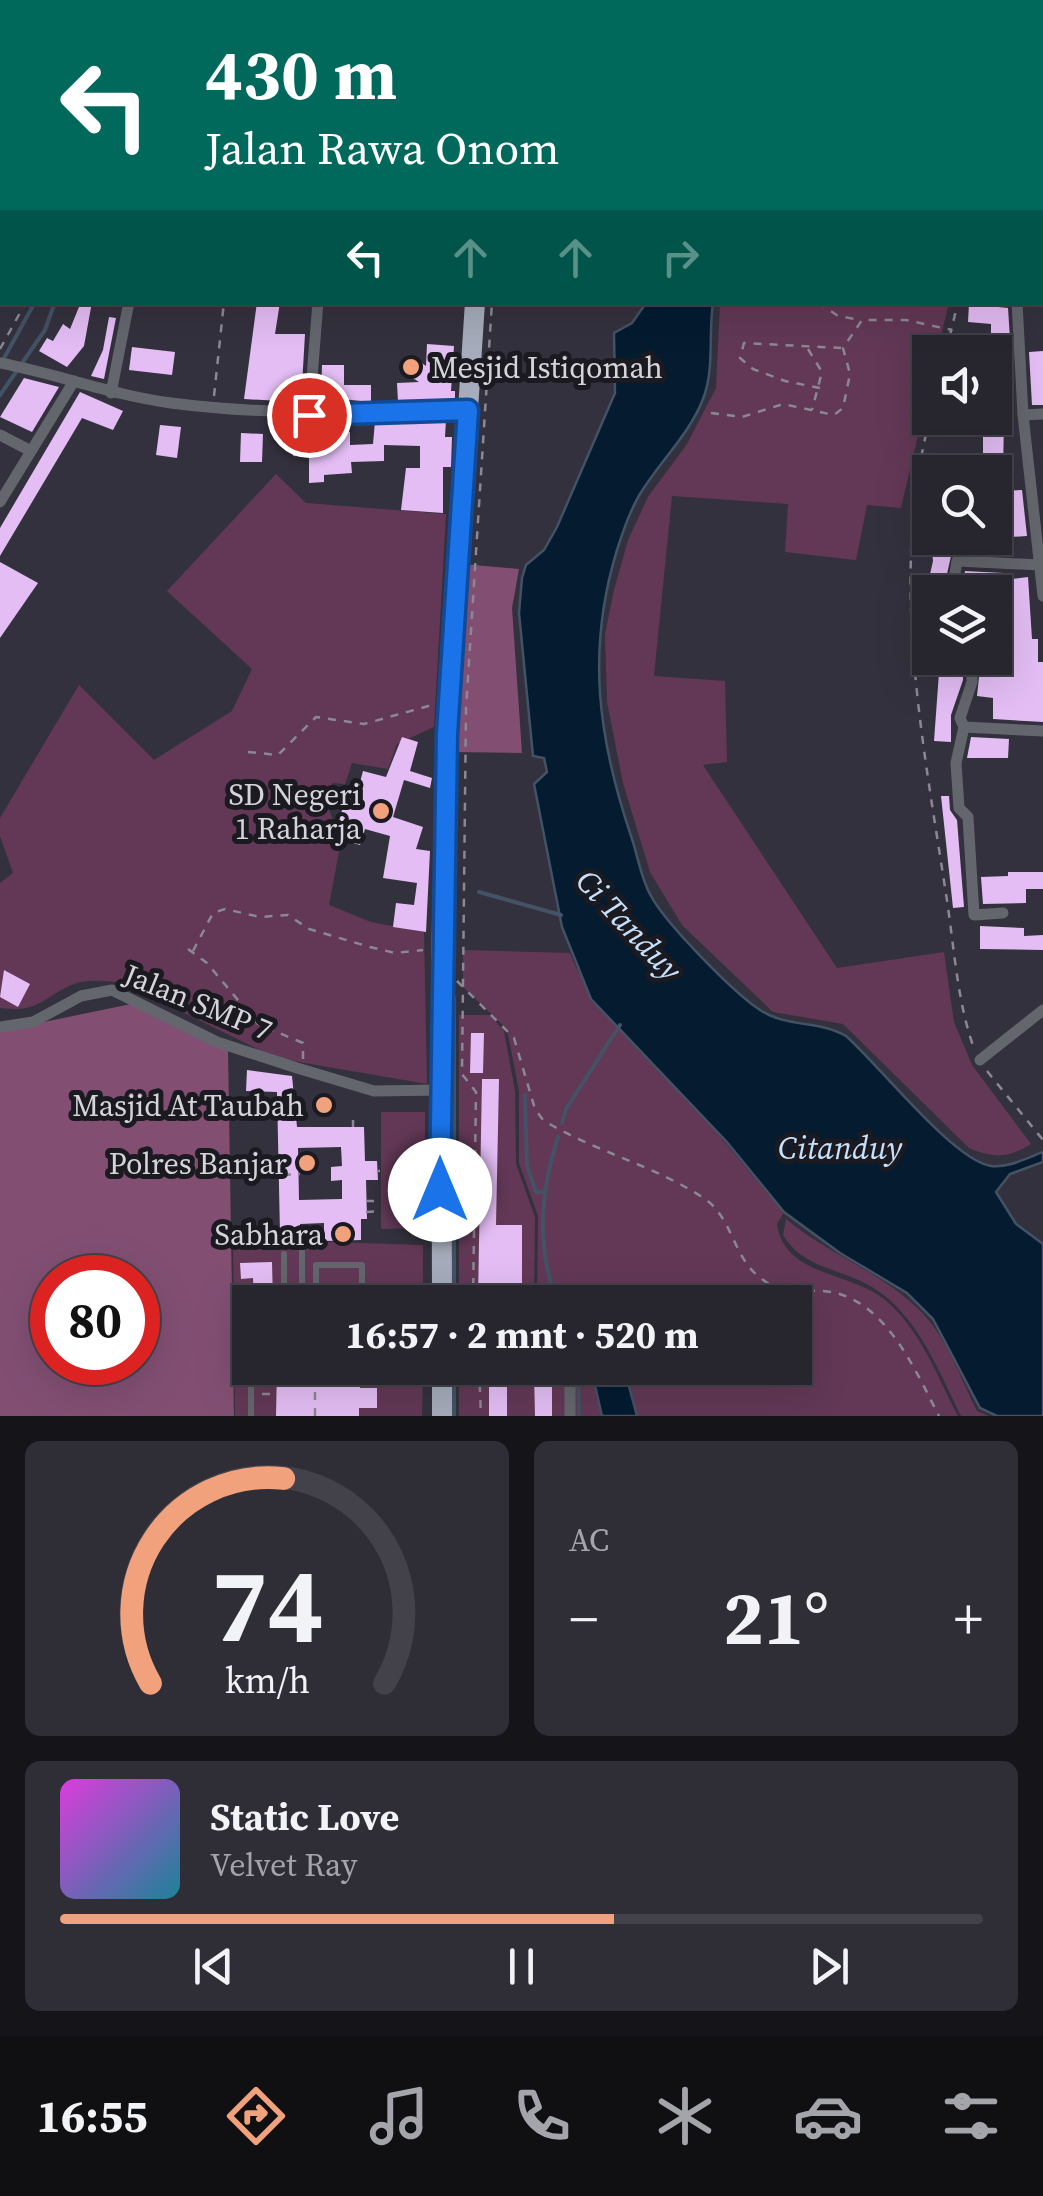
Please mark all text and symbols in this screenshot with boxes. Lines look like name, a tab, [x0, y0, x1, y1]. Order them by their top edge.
text: 430 m	[205, 26, 397, 122]
icon: left	[40, 40, 170, 170]
text: Jalan Rawa Onom	[205, 117, 560, 179]
icon: left	[338, 230, 393, 285]
icon: ahead	[443, 230, 498, 285]
icon: ahead	[548, 230, 603, 285]
icon: right	[653, 230, 708, 285]
map controls	[912, 335, 1012, 675]
button: sound	[912, 335, 1012, 435]
place label: Mesjid Istiqomah	[431, 347, 663, 388]
marker: Mesjid Istiqomah	[400, 356, 422, 378]
pin	[267, 373, 352, 458]
icon: arrive	[282, 388, 337, 443]
button: search	[912, 455, 1012, 555]
button: layers	[912, 575, 1012, 675]
place label: SD Negeri 1 Raharja	[228, 774, 362, 849]
marker: SD Negeri 1 Raharja	[370, 800, 392, 822]
water label: Ci Tanduy	[566, 860, 692, 991]
street label: Jalan SMP 7	[117, 953, 278, 1050]
place label: Masjid At Taubah	[72, 1085, 304, 1126]
marker: Masjid At Taubah	[313, 1094, 335, 1116]
water label: Citanduy	[778, 1126, 903, 1170]
position arrow	[388, 1138, 492, 1242]
place label: Polres Banjar	[109, 1143, 287, 1184]
marker: Polres Banjar	[296, 1152, 318, 1174]
place label: Sabhara	[215, 1214, 324, 1255]
marker: Sabhara	[332, 1223, 354, 1245]
speed limit sign: 80	[30, 1255, 160, 1385]
text: 16:57 · 2 mnt · 520 m	[345, 1309, 699, 1361]
text: AC	[569, 1518, 609, 1562]
text: 74	[211, 1533, 323, 1676]
text: 21°	[723, 1566, 829, 1669]
text: −	[569, 1581, 598, 1656]
text: +	[954, 1581, 983, 1656]
text: km/h	[224, 1656, 310, 1705]
text: Static Love	[210, 1791, 399, 1843]
text: Velvet Ray	[210, 1843, 357, 1887]
icon: previous	[186, 1939, 241, 1994]
icon: pause	[494, 1939, 549, 1994]
icon: next	[802, 1939, 857, 1994]
icon: directions	[221, 2081, 291, 2151]
icon: music	[364, 2081, 434, 2151]
icon: phone	[507, 2081, 577, 2151]
icon: climate	[650, 2081, 720, 2151]
icon: car	[793, 2081, 863, 2151]
icon: filters	[936, 2081, 1006, 2151]
text: 16:55	[37, 2085, 148, 2147]

